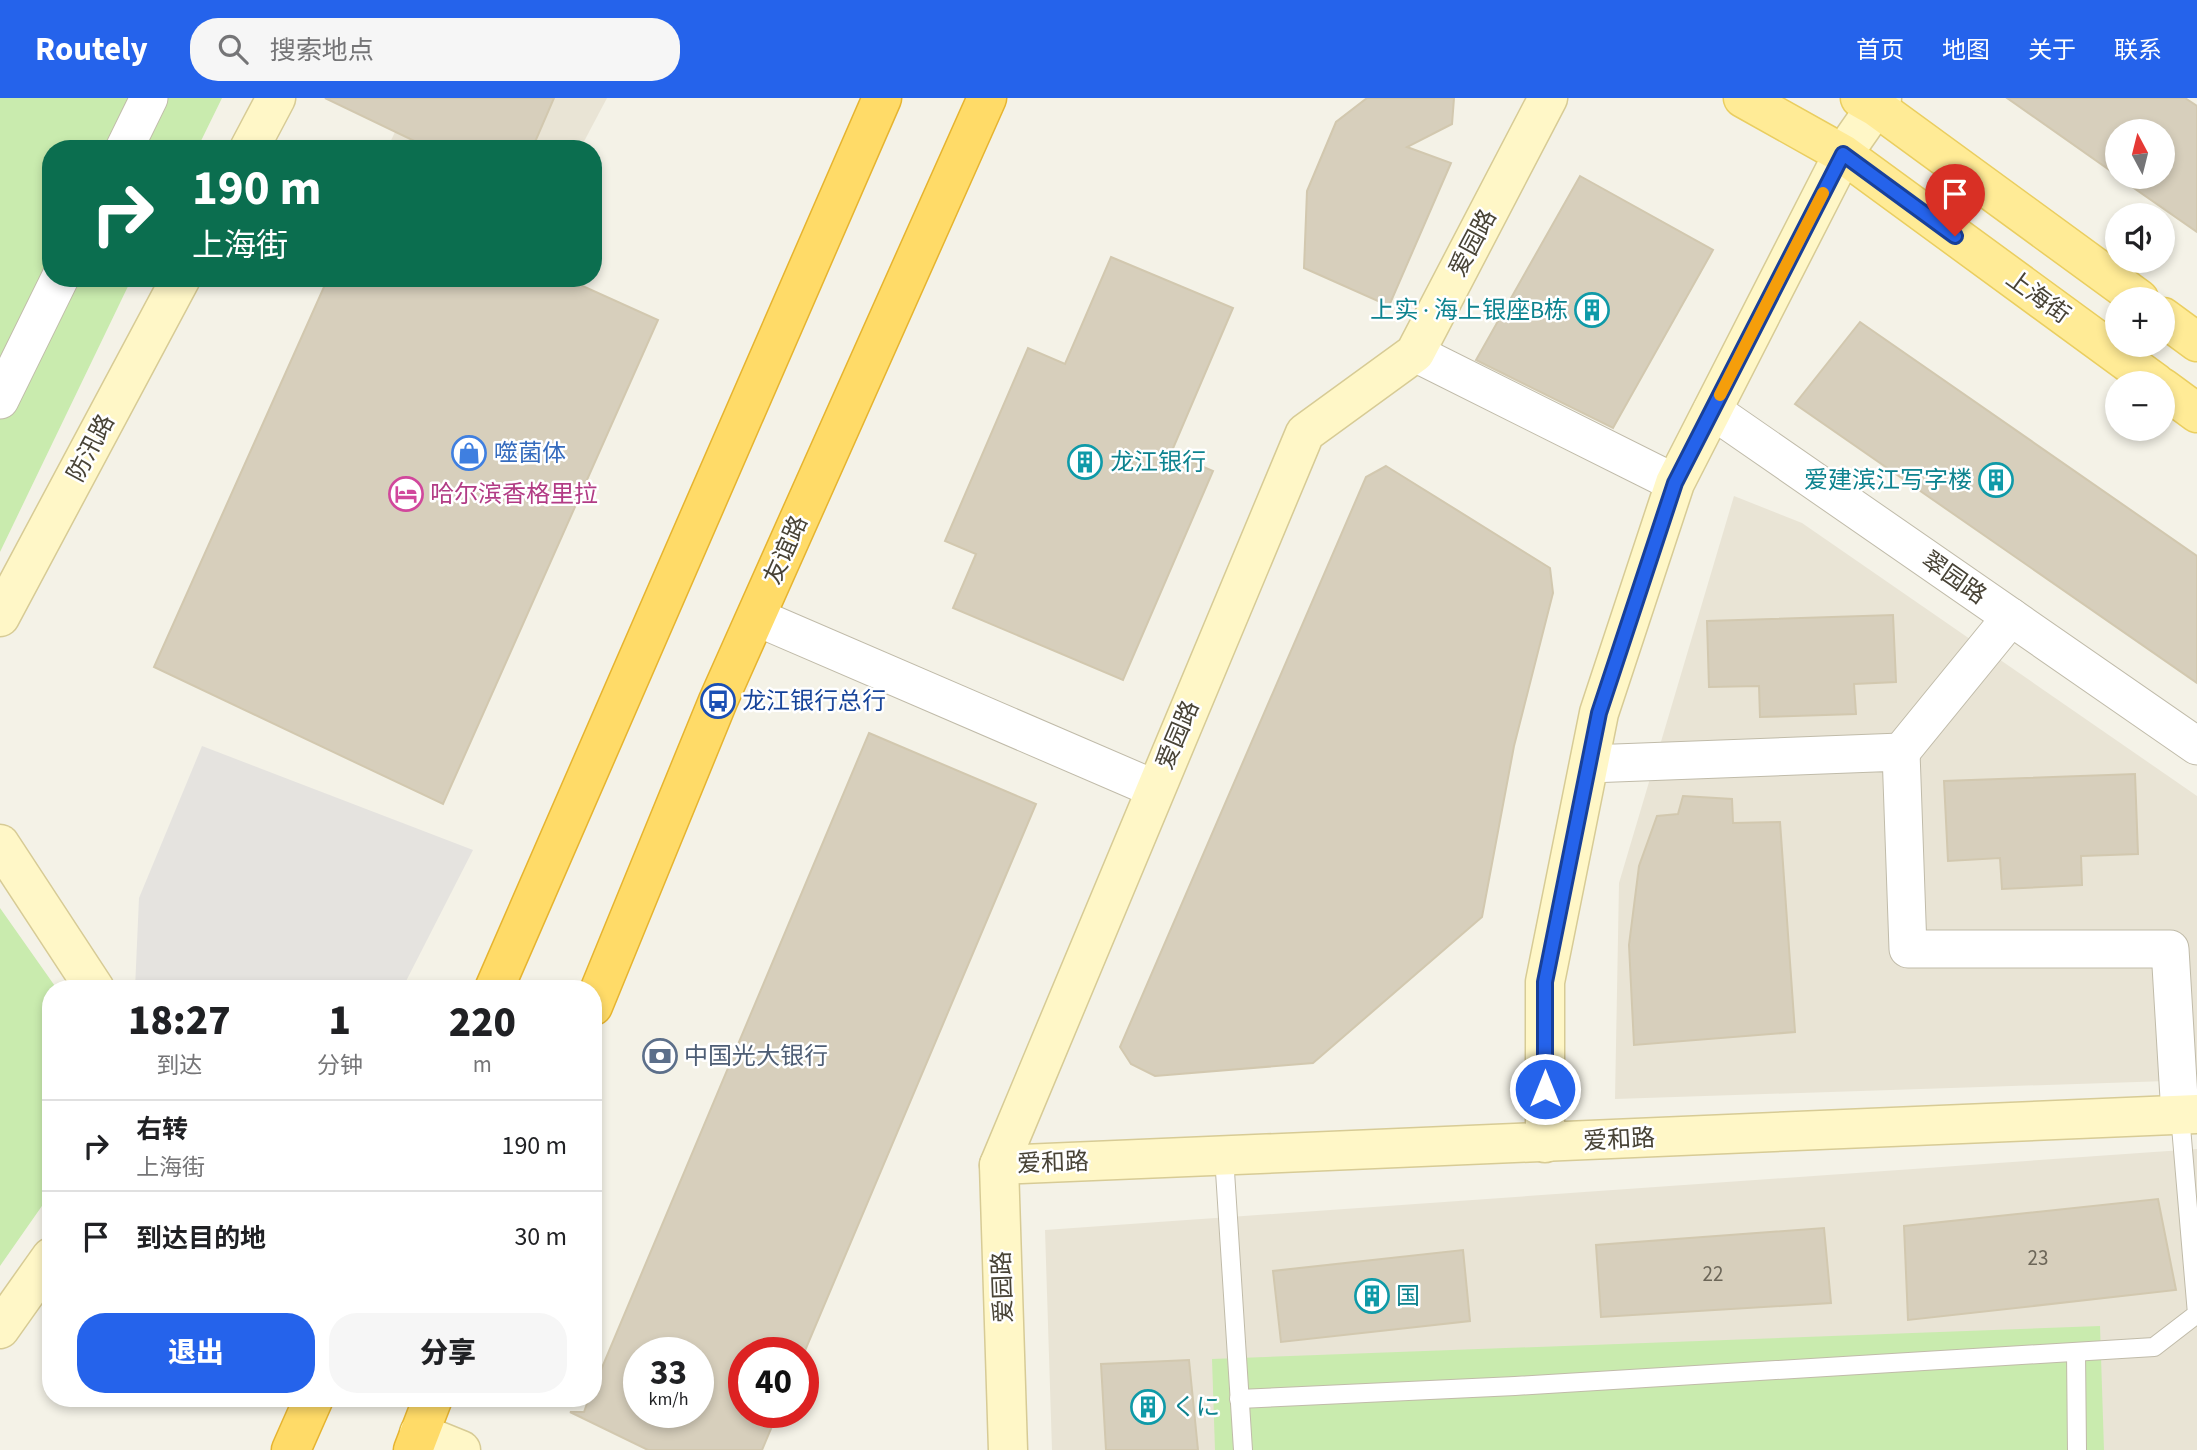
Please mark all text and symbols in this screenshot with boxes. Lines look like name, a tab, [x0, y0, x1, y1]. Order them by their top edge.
search box	[190, 18, 680, 81]
text: Routely	[35, 26, 148, 73]
icon: search	[214, 30, 252, 68]
text: 搜索地点	[270, 32, 374, 69]
text: 首页	[1856, 33, 1904, 68]
text: 地图	[1942, 33, 1990, 68]
text: 关于	[2028, 33, 2076, 68]
text: 联系	[2114, 33, 2162, 68]
north arrow	[2105, 119, 2175, 189]
map controls	[2105, 119, 2175, 441]
text: 190 m	[192, 154, 321, 224]
pin	[1925, 164, 1985, 236]
icon: right	[77, 168, 168, 259]
icon: arrive	[1936, 175, 1974, 213]
street label: 爱园路	[1441, 203, 1505, 283]
button: sound	[2105, 203, 2175, 273]
text: 上海街	[192, 223, 288, 269]
street label: 上海街	[1999, 262, 2077, 332]
button: +	[2105, 287, 2175, 357]
building icon: 上实 · 海上银座B栋	[1573, 291, 1611, 329]
place label: 上实 · 海上银座B栋	[1370, 293, 1568, 328]
button: −	[2105, 371, 2175, 441]
street label: 防汛路	[59, 408, 123, 488]
shop icon: 噬菌体	[450, 434, 488, 472]
place label: 噬菌体	[494, 436, 566, 471]
building icon: 龙江银行	[1066, 443, 1104, 481]
place label: 龙江银行	[1110, 445, 1206, 480]
building icon: 爱建滨江写字楼	[1977, 461, 2015, 499]
place label: 爱建滨江写字楼	[1804, 463, 1972, 498]
hotel icon: 哈尔滨香格里拉	[387, 475, 425, 513]
place label: 哈尔滨香格里拉	[430, 477, 598, 512]
street label: 友谊路	[755, 510, 817, 590]
street label: 翠园路	[1914, 543, 1994, 613]
bus stop icon: 龙江银行总行	[699, 682, 737, 720]
place label: 龙江银行总行	[742, 684, 886, 719]
street label: 爱园路	[1148, 695, 1208, 775]
text: 18:27	[128, 991, 231, 1051]
text: 1	[328, 991, 351, 1051]
text: 220	[449, 993, 516, 1053]
bank icon: 中国光大银行	[641, 1037, 679, 1075]
place label: 中国光大银行	[684, 1039, 828, 1074]
text: m	[473, 1048, 492, 1081]
text: 到达	[156, 1049, 202, 1082]
text: 分钟	[317, 1049, 363, 1082]
position arrow	[1508, 1052, 1582, 1126]
text: 右转	[136, 1111, 188, 1148]
street label: 爱和路	[1582, 1121, 1656, 1159]
icon: right	[77, 1127, 115, 1165]
text: 190 m	[501, 1127, 567, 1164]
street label: 爱和路	[1016, 1144, 1090, 1182]
text: 上海街	[136, 1151, 205, 1184]
icon: arrive	[77, 1218, 115, 1256]
text: 30 m	[514, 1218, 567, 1255]
text: 到达目的地	[136, 1220, 266, 1257]
house number: 23	[2028, 1243, 2048, 1273]
street label: 爱园路	[984, 1250, 1022, 1324]
house number: 22	[1703, 1259, 1723, 1289]
building icon: 国	[1353, 1277, 1391, 1315]
place label: 国	[1396, 1279, 1420, 1314]
button: 退出	[77, 1313, 315, 1393]
button: 分享	[329, 1313, 567, 1393]
speed limit sign: 40	[728, 1337, 819, 1428]
text: 33	[650, 1348, 687, 1398]
text: km/h	[649, 1387, 688, 1412]
building icon: くに	[1129, 1388, 1167, 1426]
place label: くに	[1172, 1390, 1220, 1425]

